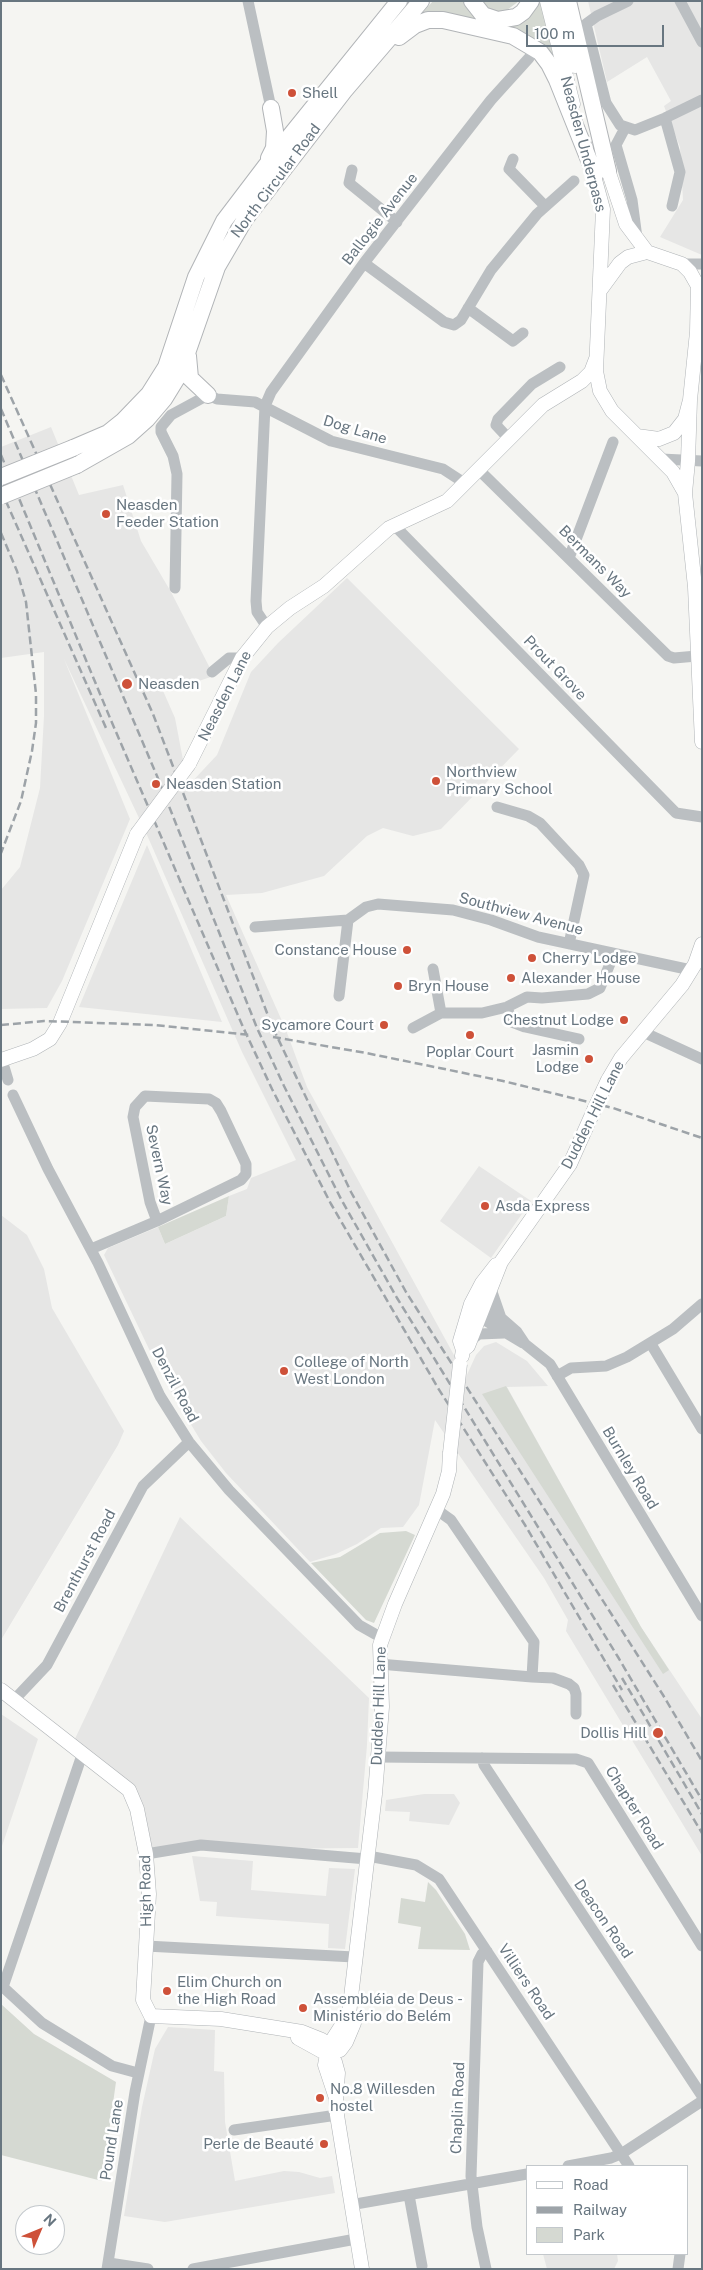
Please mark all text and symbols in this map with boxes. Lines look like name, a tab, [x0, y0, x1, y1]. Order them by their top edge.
scale bar	[528, 15, 666, 47]
text: 100 m	[534, 25, 575, 42]
street label: Neasden Underpass	[556, 74, 610, 214]
place label: Shell	[302, 84, 338, 102]
marker: Shell	[286, 87, 298, 99]
street label: North Circular Road	[227, 120, 325, 242]
street label: Ballogie Avenue	[338, 169, 422, 269]
street label: Dog Lane	[321, 412, 389, 448]
place label: Neasden Feeder Station	[116, 496, 219, 531]
marker: Neasden Feeder Station	[100, 508, 112, 520]
street label: Bermans Way	[555, 522, 635, 602]
street label: Prout Grove	[520, 632, 590, 704]
street label: Neasden Lane	[195, 648, 255, 744]
place label: Neasden	[138, 675, 200, 693]
marker: Neasden	[120, 677, 134, 691]
place label: Northview Primary School	[446, 763, 552, 798]
place label: Neasden Station	[166, 775, 281, 793]
marker: Northview Primary School	[430, 775, 442, 787]
marker: Neasden Station	[150, 778, 162, 790]
street label: Southview Avenue	[457, 889, 585, 939]
place label: Constance House	[275, 941, 397, 959]
marker: Constance House	[401, 944, 413, 956]
place label: Cherry Lodge	[542, 949, 636, 967]
marker: Cherry Lodge	[526, 952, 538, 964]
place label: Alexander House	[521, 969, 640, 987]
marker: Alexander House	[505, 972, 517, 984]
place label: Bryn House	[408, 977, 489, 995]
marker: Bryn House	[392, 980, 404, 992]
place label: Chestnut Lodge	[503, 1011, 614, 1029]
marker: Chestnut Lodge	[618, 1014, 630, 1026]
place label: Sycamore Court	[261, 1016, 374, 1034]
marker: Sycamore Court	[378, 1019, 390, 1031]
marker: Poplar Court	[464, 1029, 476, 1041]
place label: Jasmin Lodge	[532, 1041, 579, 1076]
place label: Poplar Court	[426, 1043, 514, 1061]
marker: Jasmin Lodge	[583, 1053, 595, 1065]
street label: Dudden Hill Lane	[558, 1058, 628, 1172]
street label: Severn Way	[142, 1123, 176, 1207]
place label: Asda Express	[495, 1197, 590, 1215]
marker: Asda Express	[479, 1200, 491, 1212]
street label: Denzil Road	[148, 1344, 202, 1426]
place label: College of North West London	[294, 1353, 409, 1388]
marker: College of North West London	[278, 1365, 290, 1377]
street label: Burnley Road	[598, 1423, 662, 1513]
street label: Brenthurst Road	[50, 1506, 120, 1616]
street label: Dudden Hill Lane	[368, 1646, 390, 1766]
place label: Dollis Hill	[580, 1724, 647, 1742]
marker: Dollis Hill	[651, 1726, 665, 1740]
street label: Chapter Road	[601, 1763, 667, 1853]
street label: High Road	[136, 1855, 156, 1927]
street label: Deacon Road	[570, 1876, 636, 1962]
street label: Villiers Road	[494, 1941, 558, 2023]
place label: Elim Church on the High Road	[177, 1973, 282, 2008]
marker: Elim Church on the High Road	[161, 1985, 173, 1997]
place label: Assembléia de Deus - Ministério do Belém	[313, 1990, 463, 2025]
marker: Assembléia de Deus - Ministério do Belém	[297, 2002, 309, 2014]
street label: Chaplin Road	[447, 2062, 469, 2154]
place label: No.8 Willesden hostel	[330, 2080, 435, 2115]
marker: No.8 Willesden hostel	[314, 2092, 326, 2104]
street label: Pound Lane	[97, 2098, 127, 2182]
place label: Perle de Beauté	[203, 2135, 314, 2153]
marker: Perle de Beauté	[318, 2138, 330, 2150]
legend	[526, 2165, 688, 2255]
text: Road	[573, 2176, 609, 2193]
text: Railway	[573, 2201, 627, 2218]
north arrow	[15, 2205, 65, 2255]
text: N	[40, 2211, 59, 2230]
text: Park	[573, 2226, 605, 2243]

